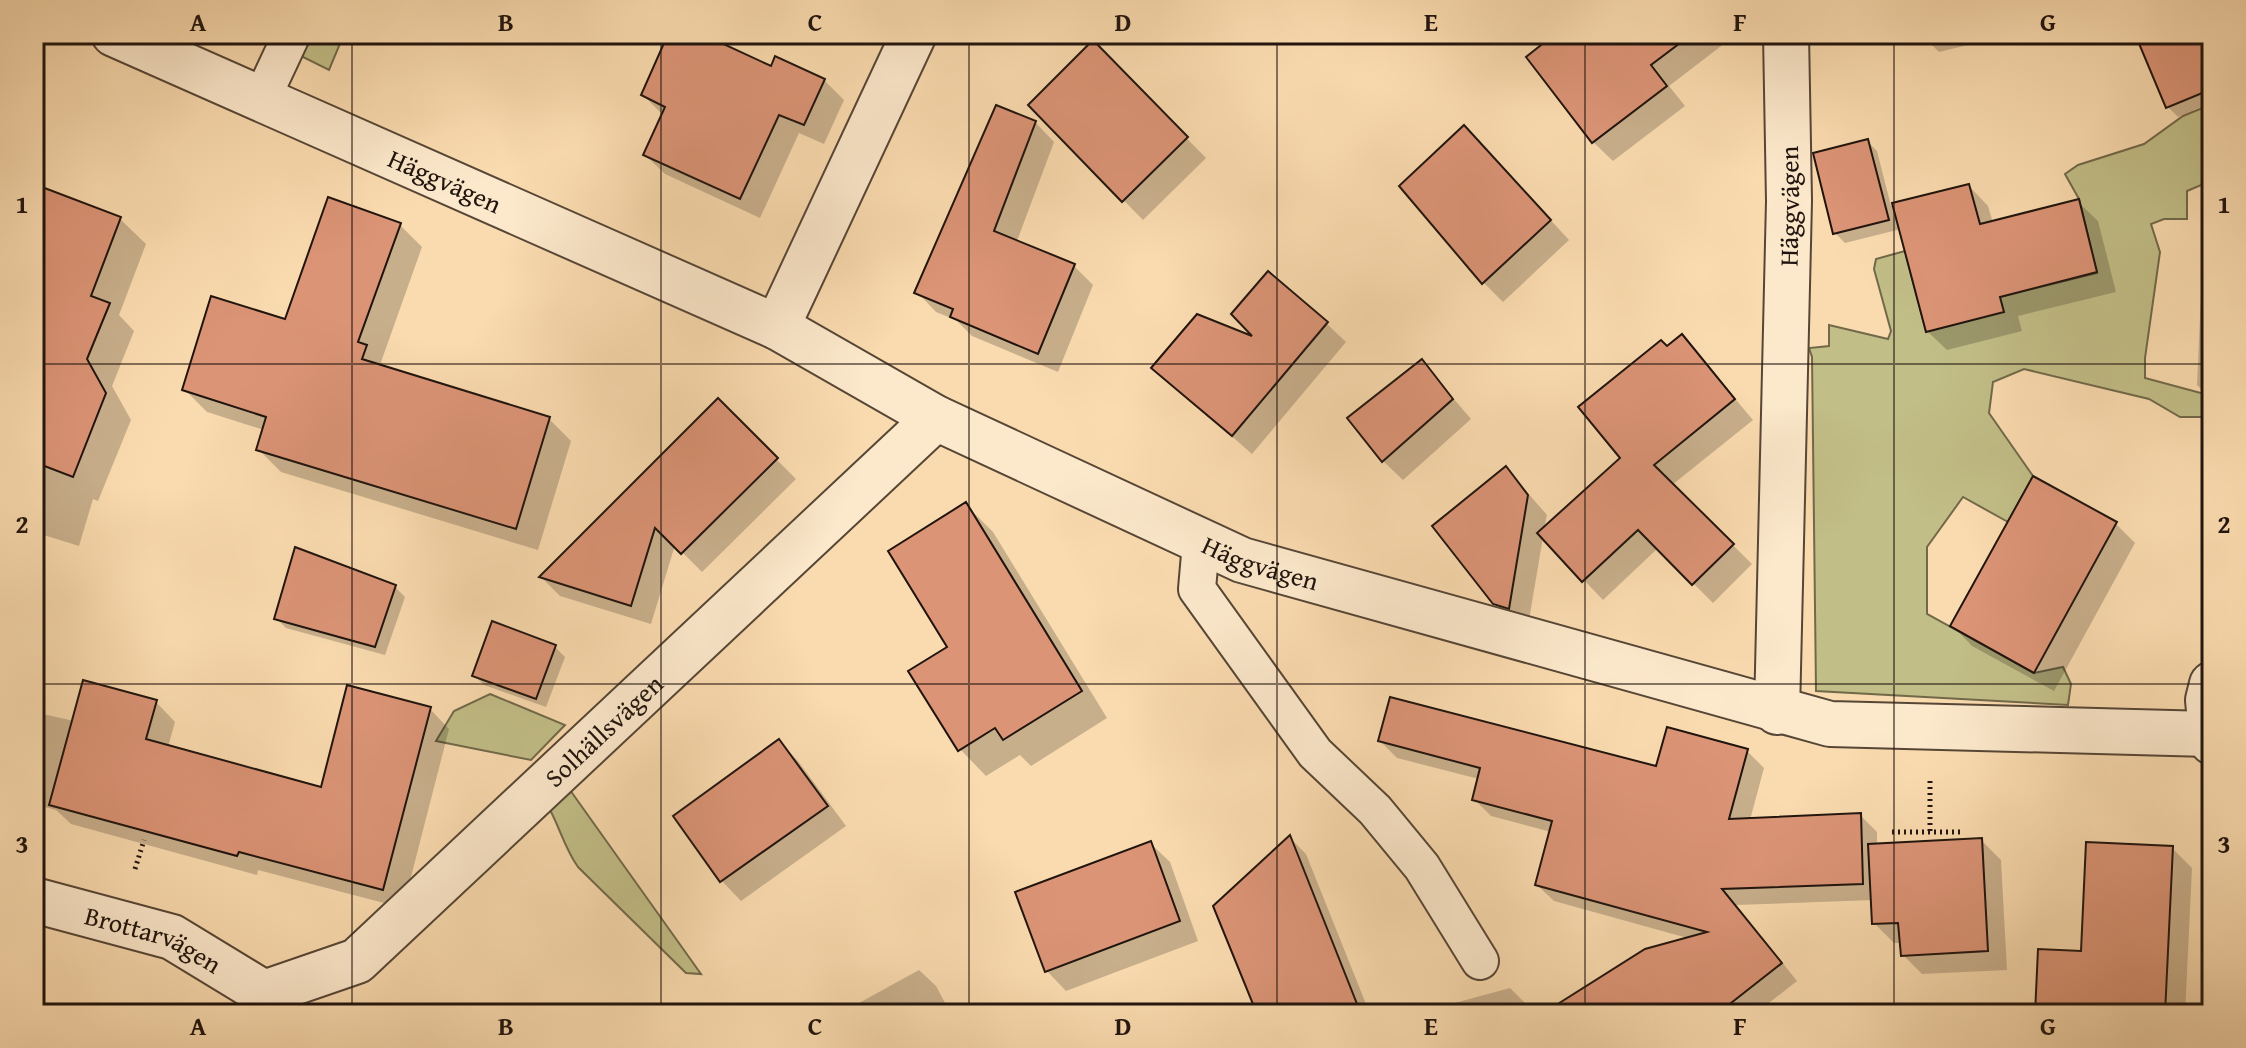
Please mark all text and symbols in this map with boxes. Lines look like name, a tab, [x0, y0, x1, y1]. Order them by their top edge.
text: A	[190, 2, 207, 41]
text: B	[498, 2, 514, 41]
text: C	[808, 2, 822, 41]
text: D	[1115, 2, 1131, 41]
text: E	[1424, 2, 1438, 41]
text: F	[1733, 2, 1747, 41]
text: G	[2040, 2, 2056, 41]
street label: Häggvägen	[382, 138, 508, 223]
street label: Häggvägen	[1768, 145, 1809, 267]
text: 1	[15, 184, 29, 223]
text: 1	[2217, 184, 2231, 223]
text: 2	[15, 504, 29, 543]
text: 2	[2217, 504, 2231, 543]
street label: Häggvägen	[1196, 525, 1324, 600]
street label: Solhällsvägen	[535, 664, 672, 796]
text: 3	[15, 824, 29, 863]
text: 3	[2217, 824, 2231, 863]
street label: Brottarvägen	[81, 895, 230, 983]
text: A	[190, 1006, 207, 1045]
text: B	[498, 1006, 514, 1045]
text: C	[808, 1006, 822, 1045]
text: D	[1115, 1006, 1131, 1045]
text: E	[1424, 1006, 1438, 1045]
text: F	[1733, 1006, 1747, 1045]
text: G	[2040, 1006, 2056, 1045]

